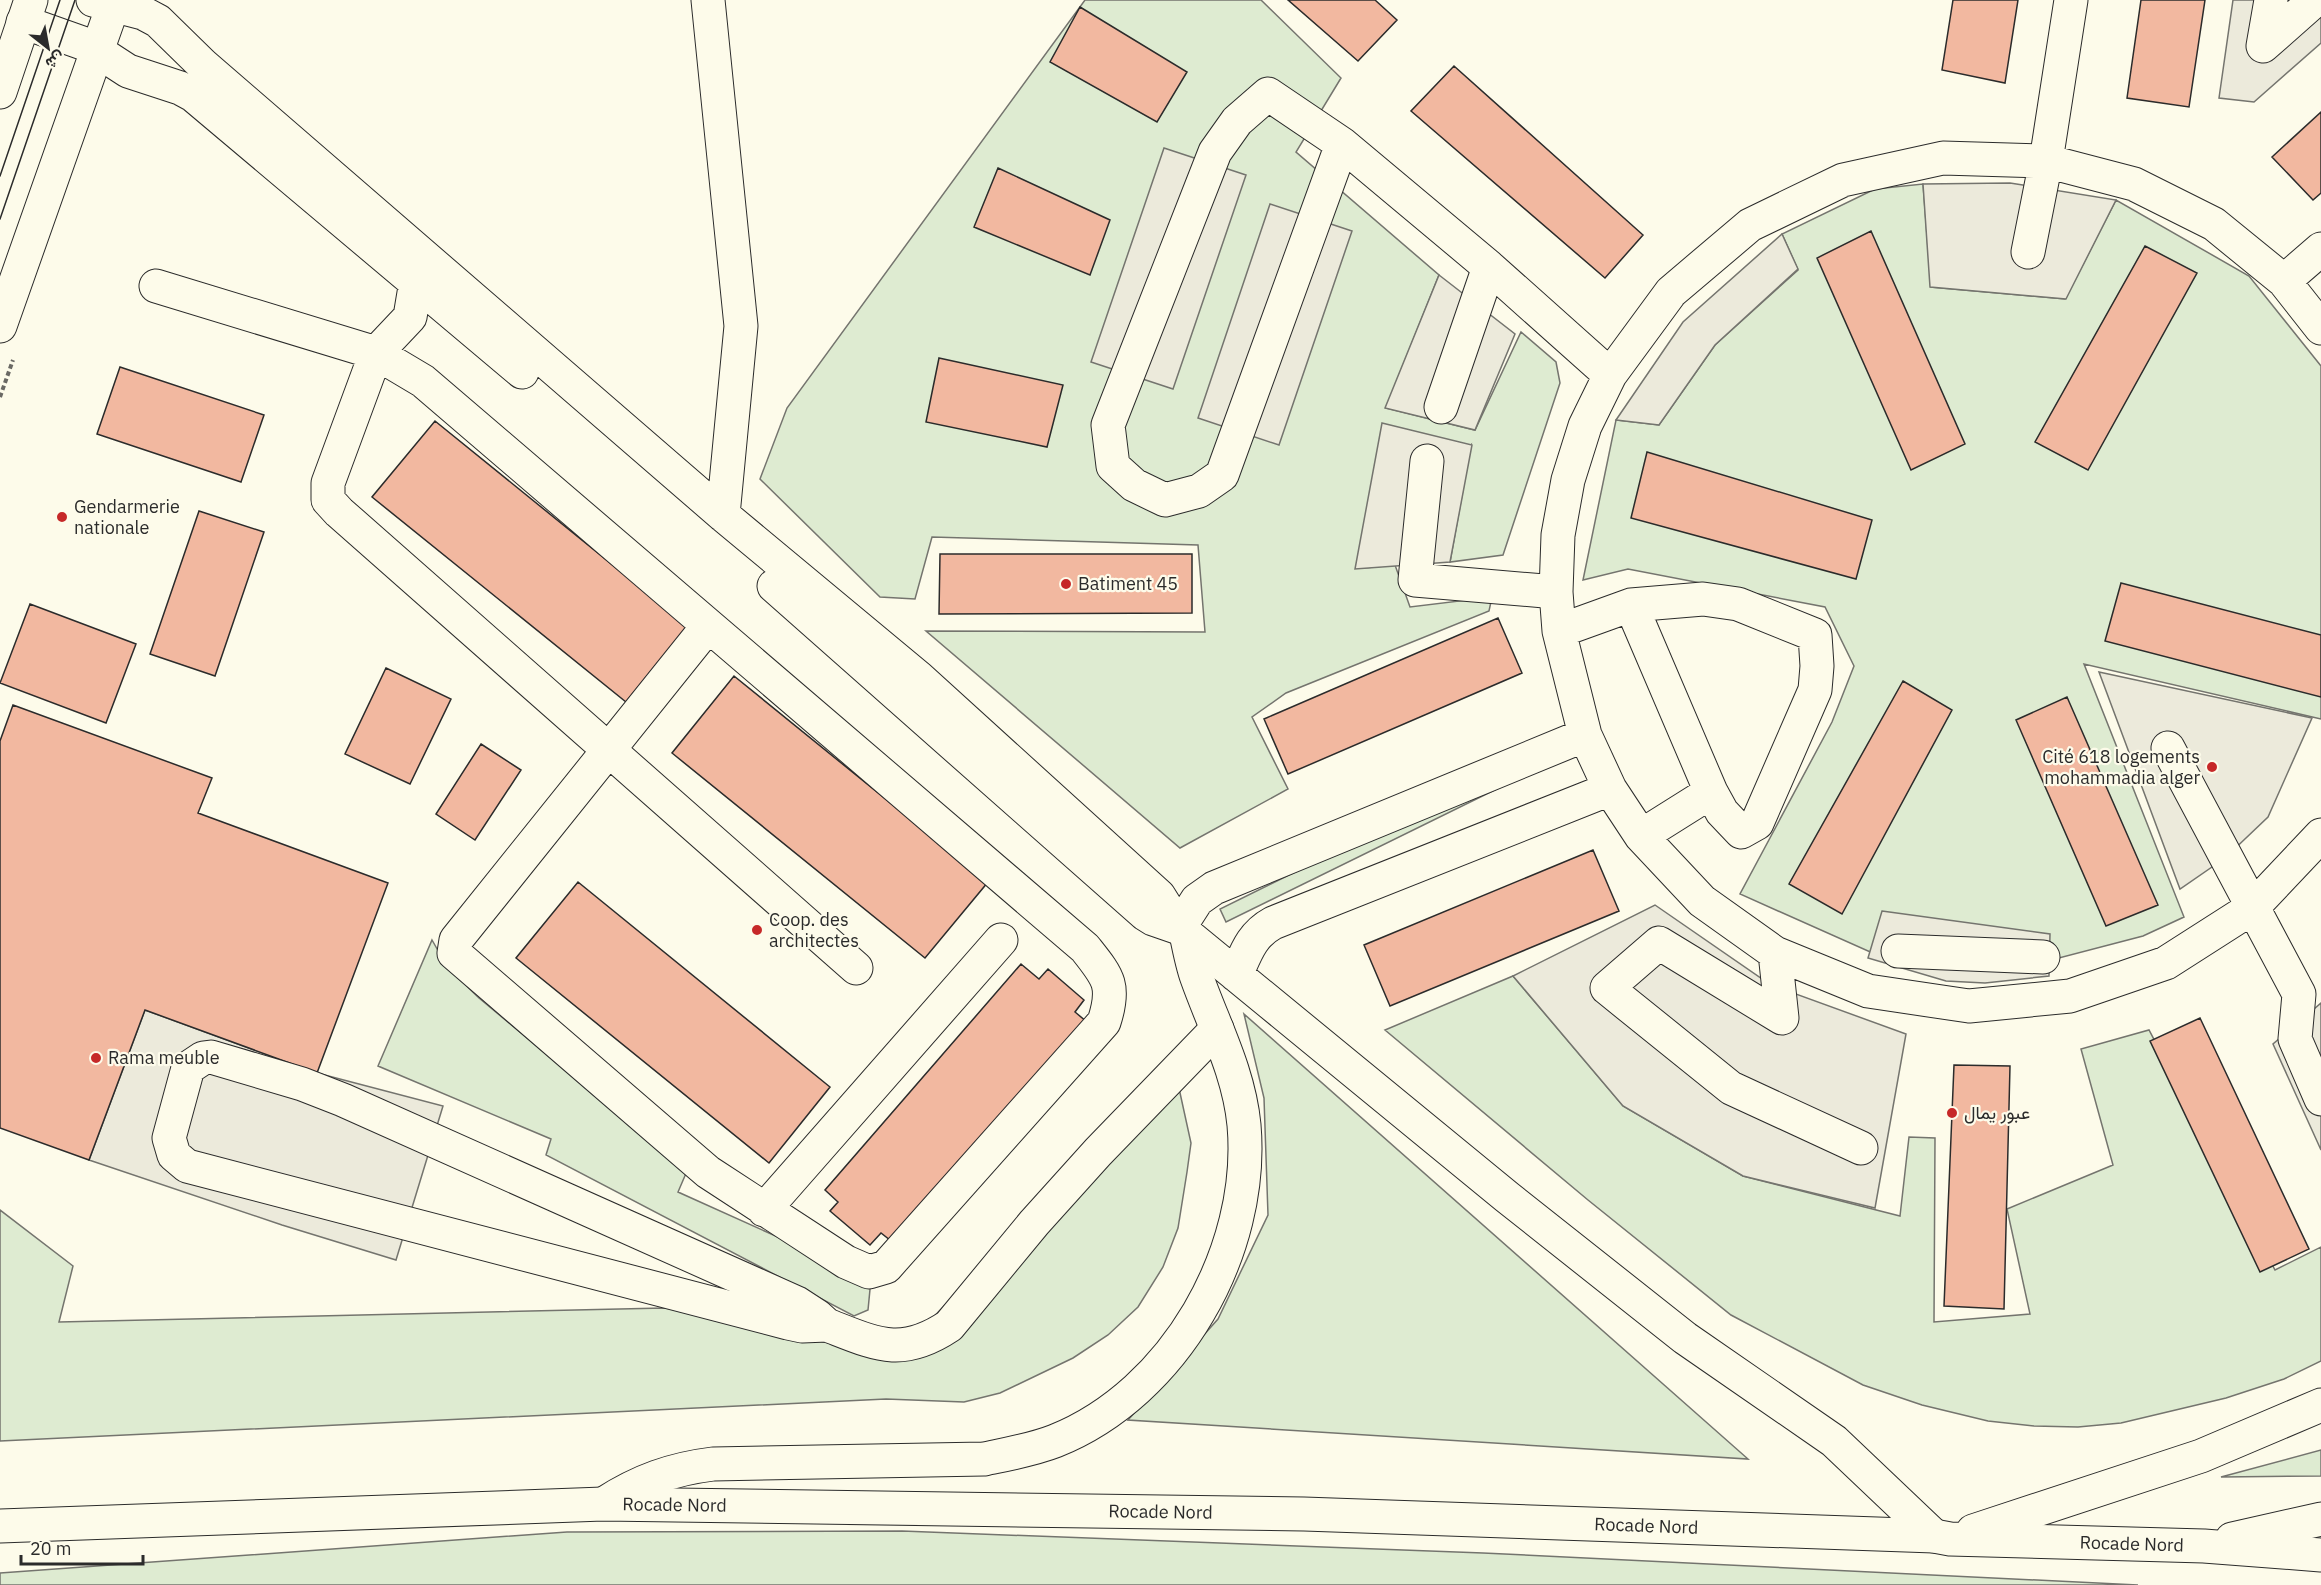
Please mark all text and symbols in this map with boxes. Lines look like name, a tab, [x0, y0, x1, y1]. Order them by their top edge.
north arrow	[18, 18, 78, 78]
text: ش	[42, 47, 69, 74]
place label: Gendarmerie nationale	[74, 495, 180, 539]
marker: Gendarmerie nationale	[55, 510, 69, 524]
place label: Batiment 45	[1078, 572, 1178, 595]
marker: Batiment 45	[1059, 577, 1073, 591]
place label: Cité 618 logements mohammadia alger	[2042, 745, 2200, 789]
marker: Cité 618 logements mohammadia alger	[2205, 760, 2219, 774]
place label: Coop. des architectes	[769, 908, 859, 952]
marker: Coop. des architectes	[750, 923, 764, 937]
place label: Rama meuble	[108, 1046, 220, 1069]
marker: Rama meuble	[89, 1051, 103, 1065]
place label: عبور يمال	[1964, 1101, 2030, 1124]
marker: عبور يمال	[1945, 1106, 1959, 1120]
street label: Rocade Nord	[622, 1492, 727, 1517]
street label: Rocade Nord	[1108, 1499, 1213, 1524]
street label: Rocade Nord	[1594, 1512, 1699, 1539]
scale bar	[21, 1528, 142, 1566]
street label: Rocade Nord	[2079, 1531, 2184, 1556]
text: 20 m	[30, 1537, 72, 1560]

